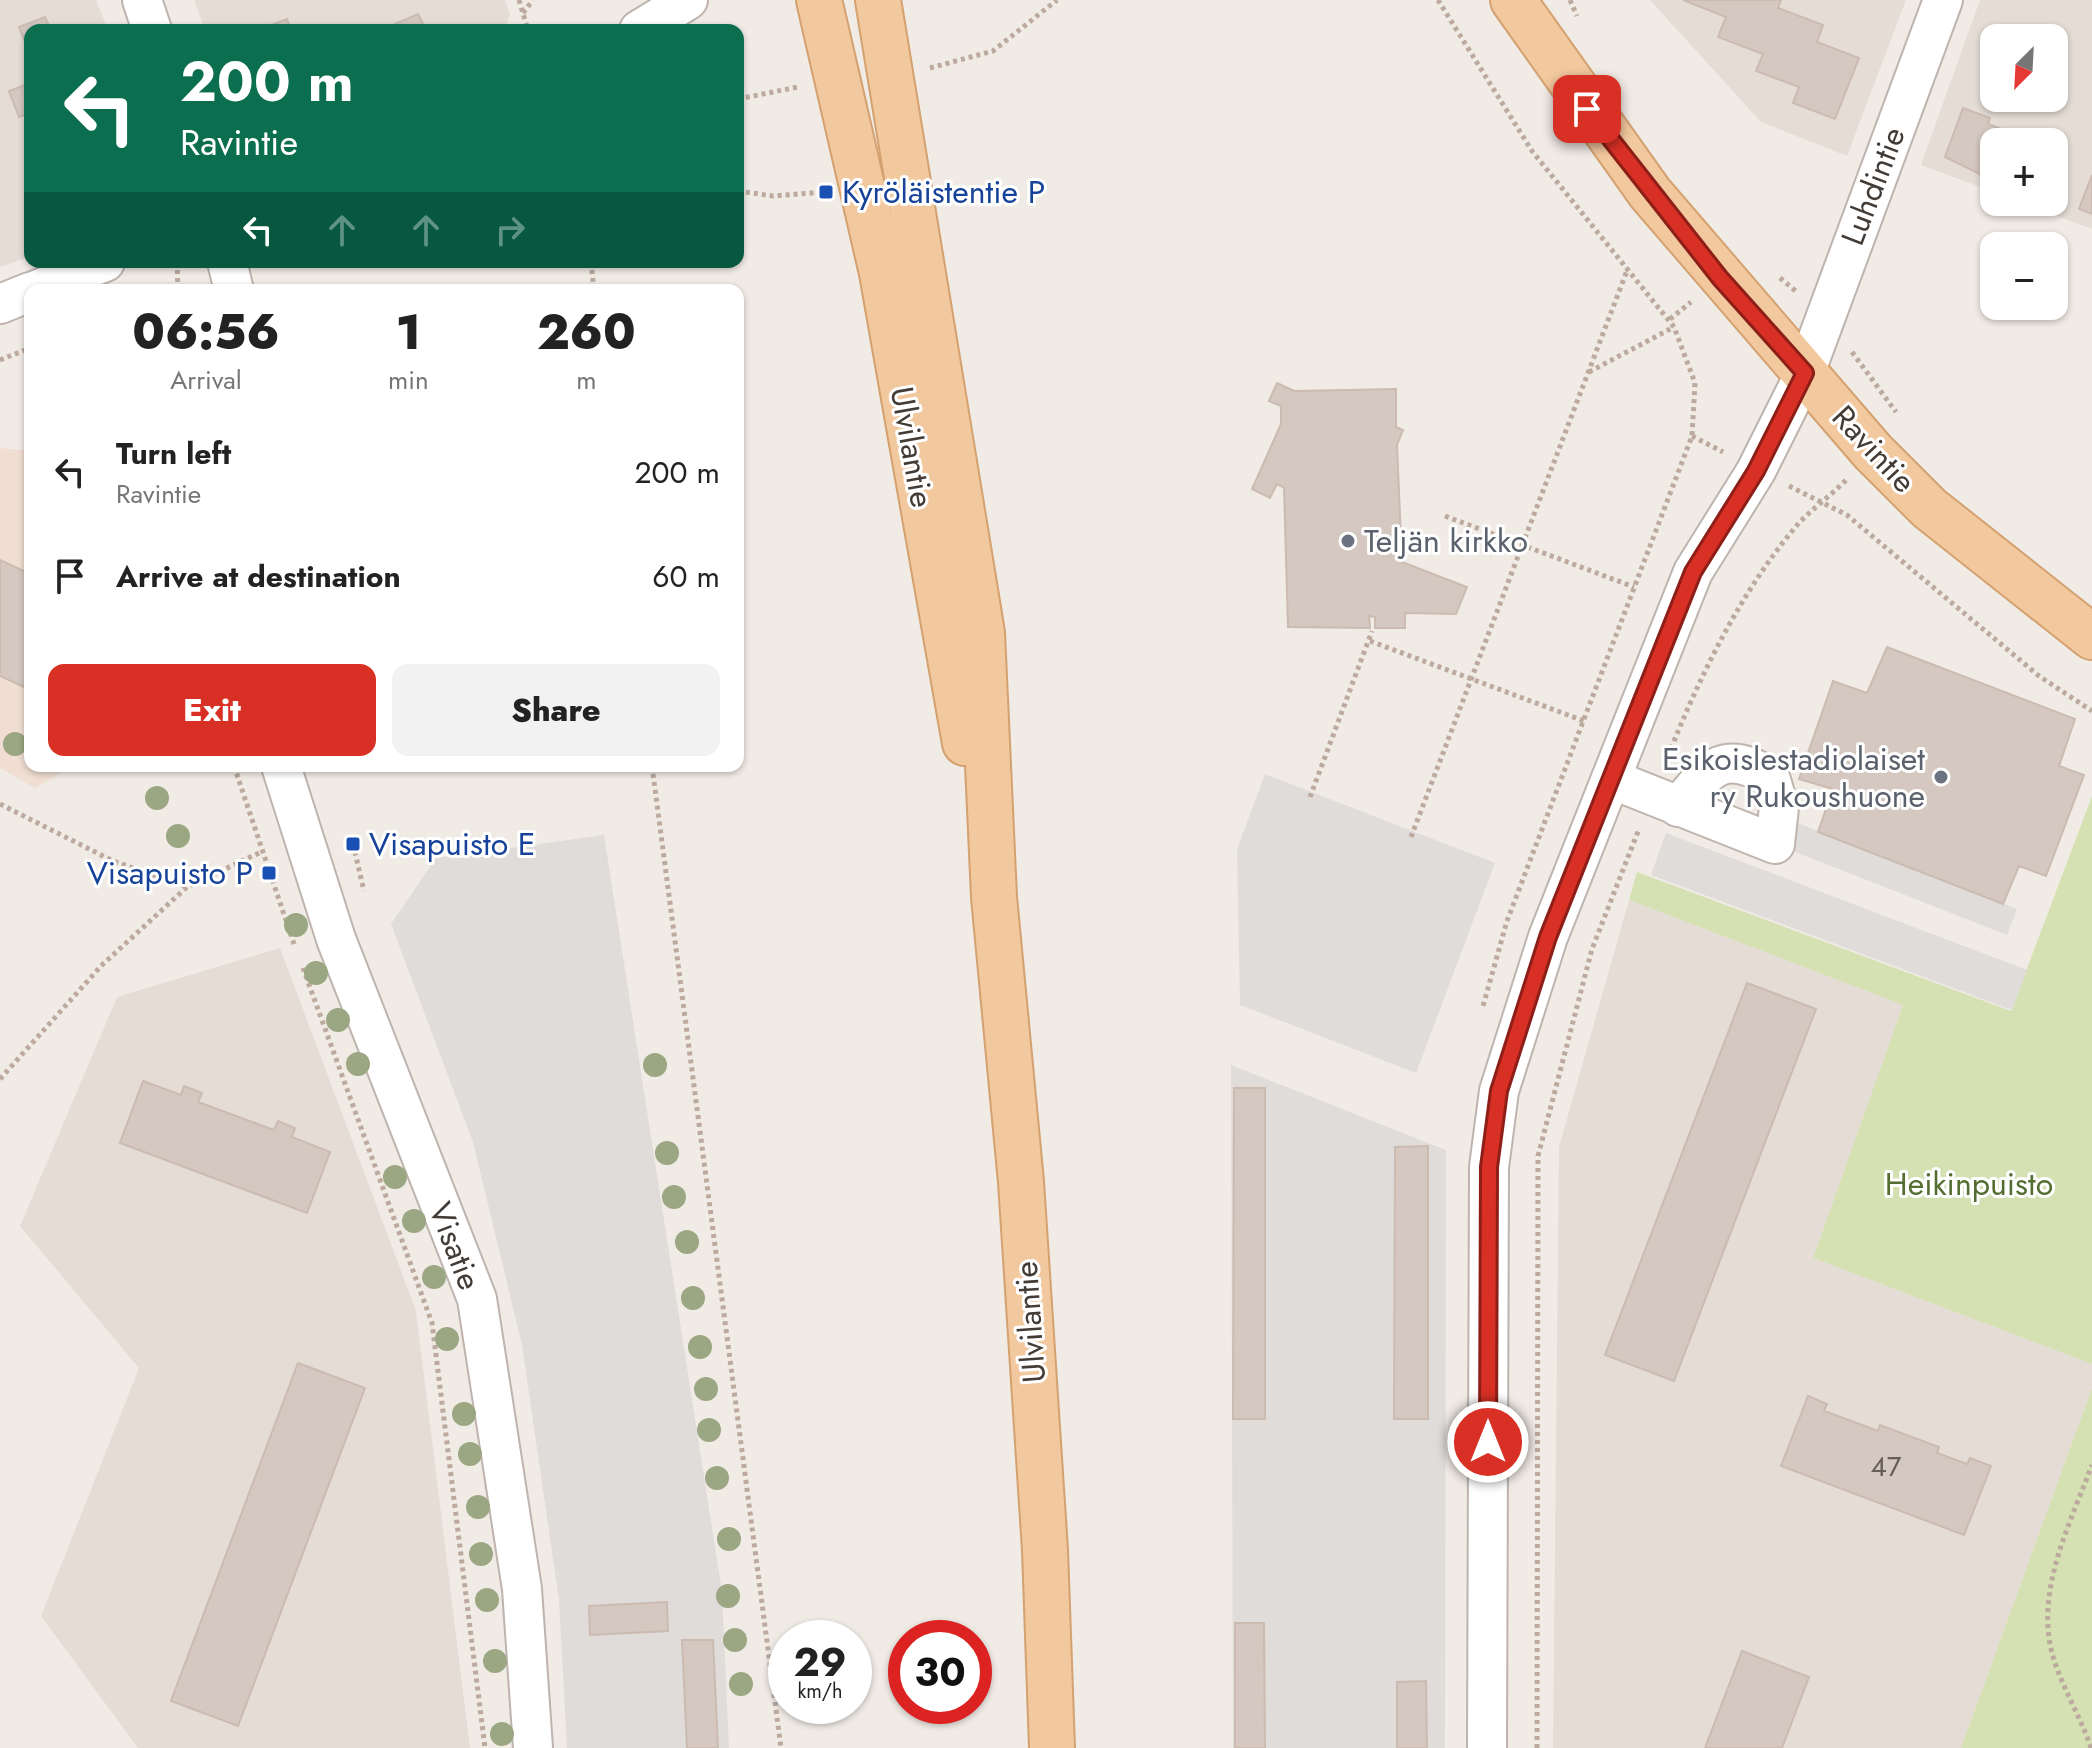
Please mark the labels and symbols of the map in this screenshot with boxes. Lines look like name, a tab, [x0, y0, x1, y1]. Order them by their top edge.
north arrow	[1980, 24, 2068, 112]
pin	[1553, 75, 1621, 143]
street label: Luhdintie	[1829, 120, 1917, 252]
place label: Kyröläistentie P	[842, 169, 1045, 215]
marker: Kyröläistentie P	[817, 183, 835, 201]
street label: Ulvilantie	[879, 383, 945, 511]
street label: Ravintie	[1821, 395, 1927, 503]
place label: Teljän kirkko	[1364, 518, 1528, 564]
marker: Teljän kirkko	[1339, 532, 1357, 550]
place label: Esikoislestadiolaiset ry Rukoushuone	[1662, 736, 1925, 819]
marker: Esikoislestadiolaiset ry Rukoushuone	[1932, 768, 1950, 786]
place label: Visapuisto E	[369, 821, 535, 867]
marker: Visapuisto E	[344, 835, 362, 853]
place label: Visapuisto P	[87, 850, 253, 896]
marker: Visapuisto P	[260, 864, 278, 882]
park label: Heikinpuisto	[1885, 1161, 2053, 1207]
street label: Visatie	[417, 1196, 493, 1296]
street label: Ulvilantie	[1003, 1260, 1057, 1384]
position arrow	[1446, 1400, 1530, 1484]
house number: 47	[1870, 1446, 1902, 1487]
speed limit sign: 30	[888, 1620, 992, 1724]

